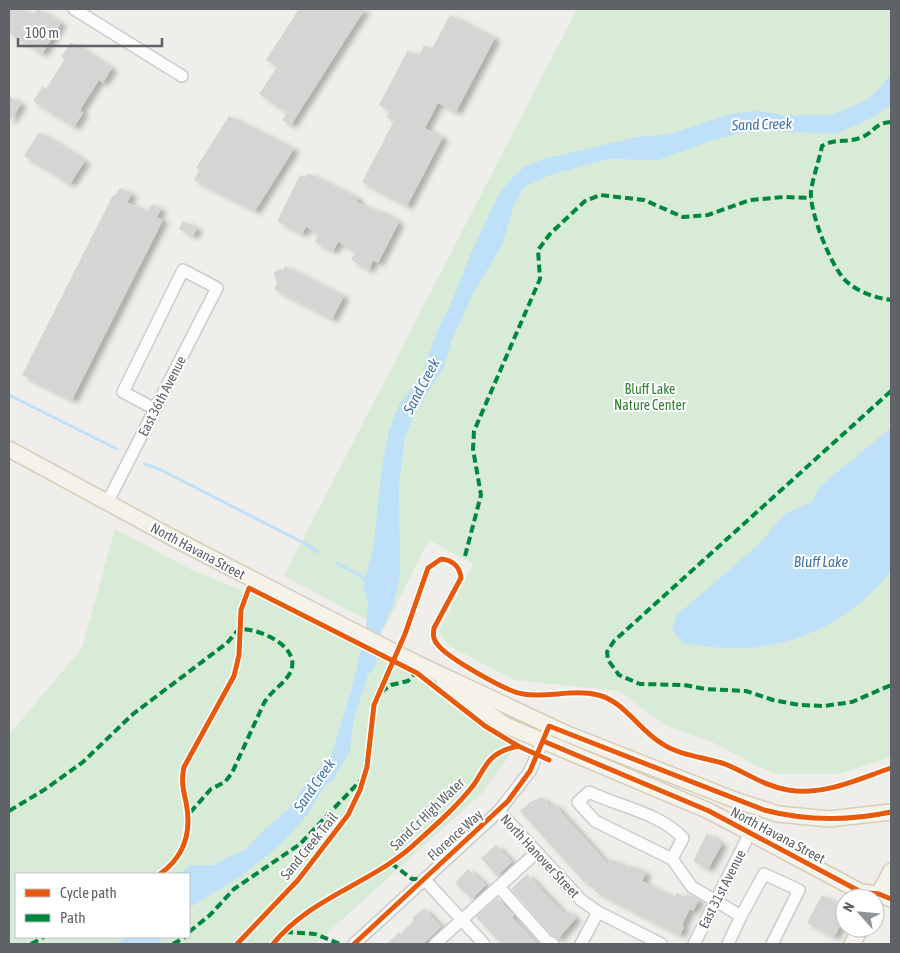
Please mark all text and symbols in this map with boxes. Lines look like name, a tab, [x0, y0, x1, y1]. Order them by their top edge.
scale bar	[18, 15, 161, 47]
text: 100 m	[25, 24, 59, 41]
water label: Sand Creek	[731, 114, 793, 134]
street label: East 36th Avenue	[135, 353, 189, 439]
water label: Sand Creek	[399, 355, 443, 418]
park label: Bluff Lake Nature Center	[614, 381, 687, 413]
street label: North Havana Street	[148, 519, 248, 583]
water label: Bluff Lake	[794, 553, 848, 570]
water label: Sand Creek	[289, 755, 338, 815]
street label: Sand Cr High Water	[387, 774, 468, 853]
street label: North Havana Street	[728, 803, 828, 867]
street label: Florence Way	[424, 806, 486, 864]
street label: Sand Creek Trail	[277, 809, 341, 883]
street label: North Hanover Street	[497, 811, 583, 901]
street label: East 31st Avenue	[695, 847, 749, 931]
legend	[15, 873, 190, 938]
text: Cycle path	[60, 884, 117, 901]
north arrow	[835, 888, 885, 938]
text: N	[839, 900, 857, 914]
text: Path	[60, 909, 86, 926]

